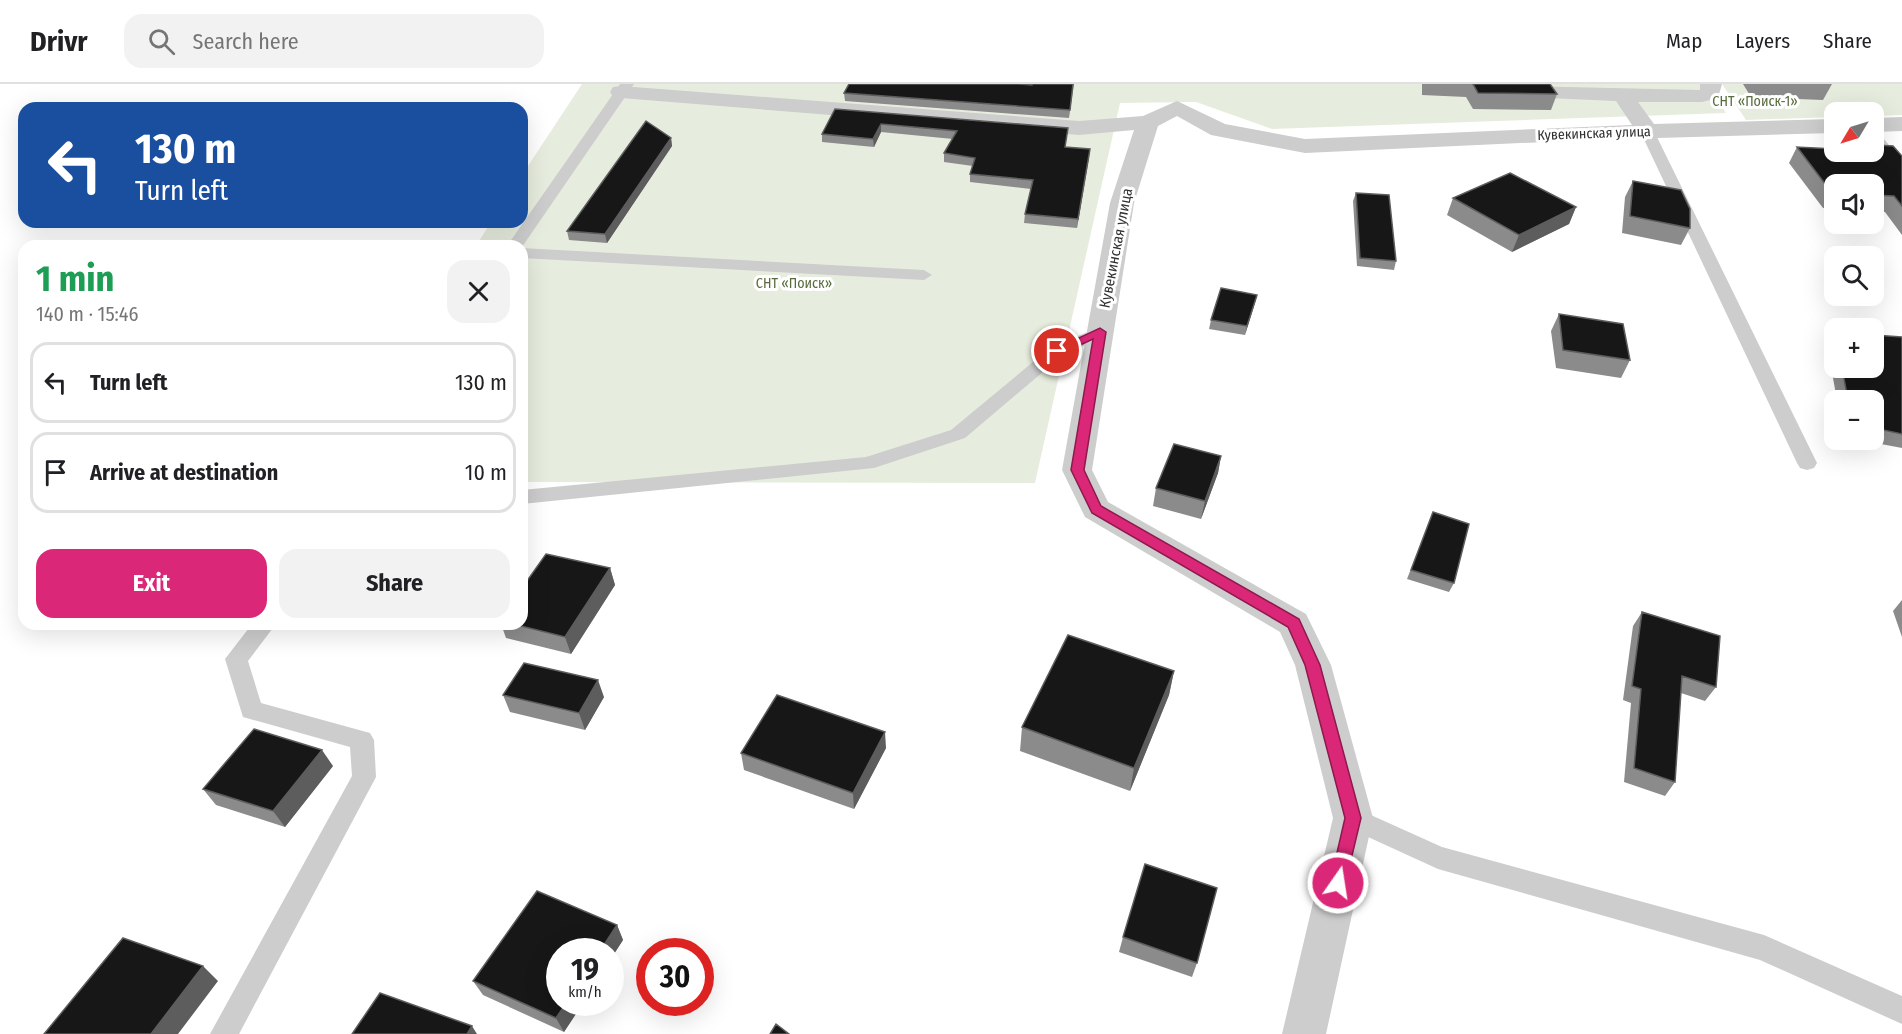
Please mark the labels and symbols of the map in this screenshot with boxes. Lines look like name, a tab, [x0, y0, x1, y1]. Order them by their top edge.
park label: СНТ «Поиск-1»	[1712, 93, 1798, 110]
north arrow	[1824, 102, 1884, 162]
street label: Кувекинская улица	[1537, 123, 1651, 144]
street label: Кувекинская улица	[1096, 187, 1136, 309]
park label: СНТ «Поиск»	[756, 275, 832, 292]
pin	[1031, 325, 1082, 376]
position arrow	[1306, 851, 1370, 915]
speed limit sign: 30	[636, 938, 714, 1016]

